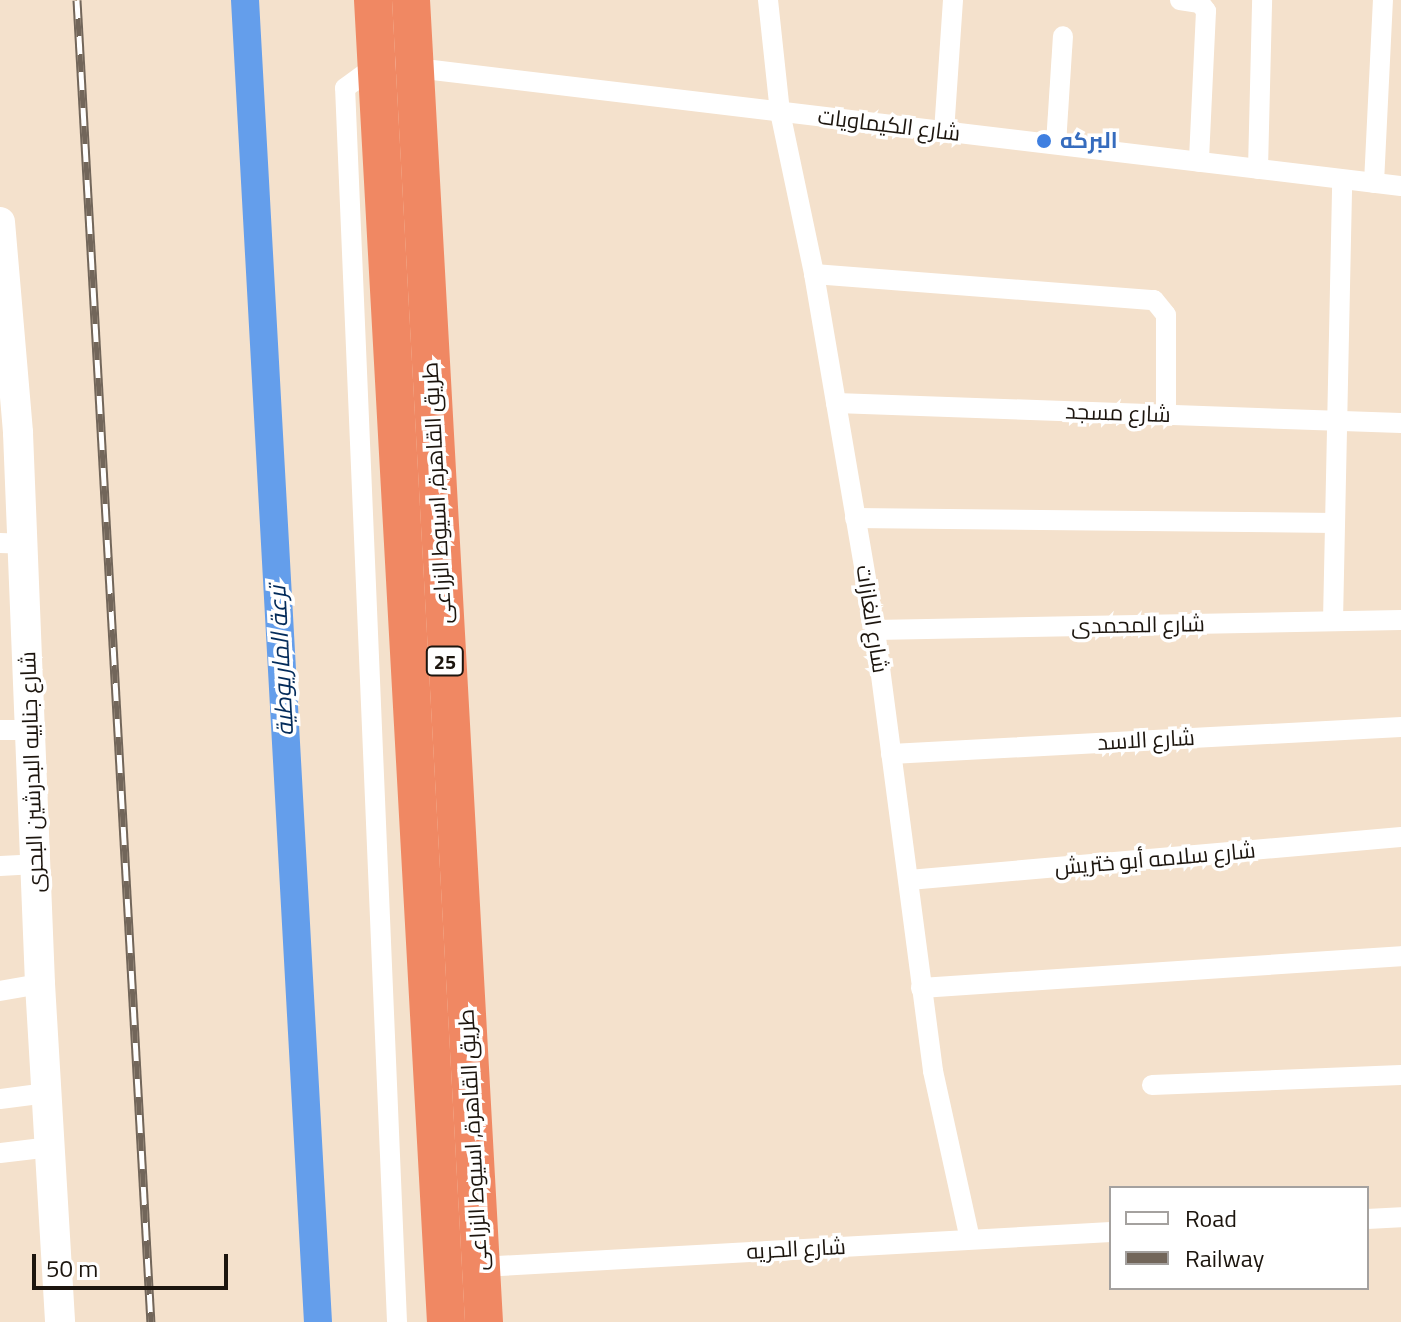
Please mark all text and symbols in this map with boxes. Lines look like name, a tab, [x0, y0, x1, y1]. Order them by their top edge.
street label: شارع الكيماويات	[816, 103, 962, 147]
place label: البركه	[1060, 128, 1118, 154]
marker: البركه	[1035, 132, 1053, 150]
street label: طريق القاهرة, اسيوط الزراعى	[417, 361, 457, 625]
street label: شارع مسجد	[1065, 398, 1171, 428]
street label: شارع الغازات	[850, 563, 894, 675]
water label: ترعة الماريوطية	[263, 585, 299, 737]
street label: شارع المحمدى	[1071, 611, 1205, 639]
road number: 25	[425, 645, 465, 677]
street label: شارع جنابيه البدرشين البحرى	[15, 651, 49, 893]
street label: شارع الاسد	[1097, 724, 1195, 756]
street label: شارع سلامه أبو ختريش	[1053, 837, 1257, 881]
street label: طريق القاهرة, اسيوط الزراعى	[453, 1008, 493, 1272]
legend	[1109, 1186, 1369, 1290]
text: Road	[1185, 1200, 1237, 1236]
street label: شارع الحريه	[746, 1233, 846, 1265]
scale bar	[36, 1238, 232, 1288]
text: Railway	[1185, 1240, 1264, 1276]
text: 50 m	[46, 1250, 98, 1286]

